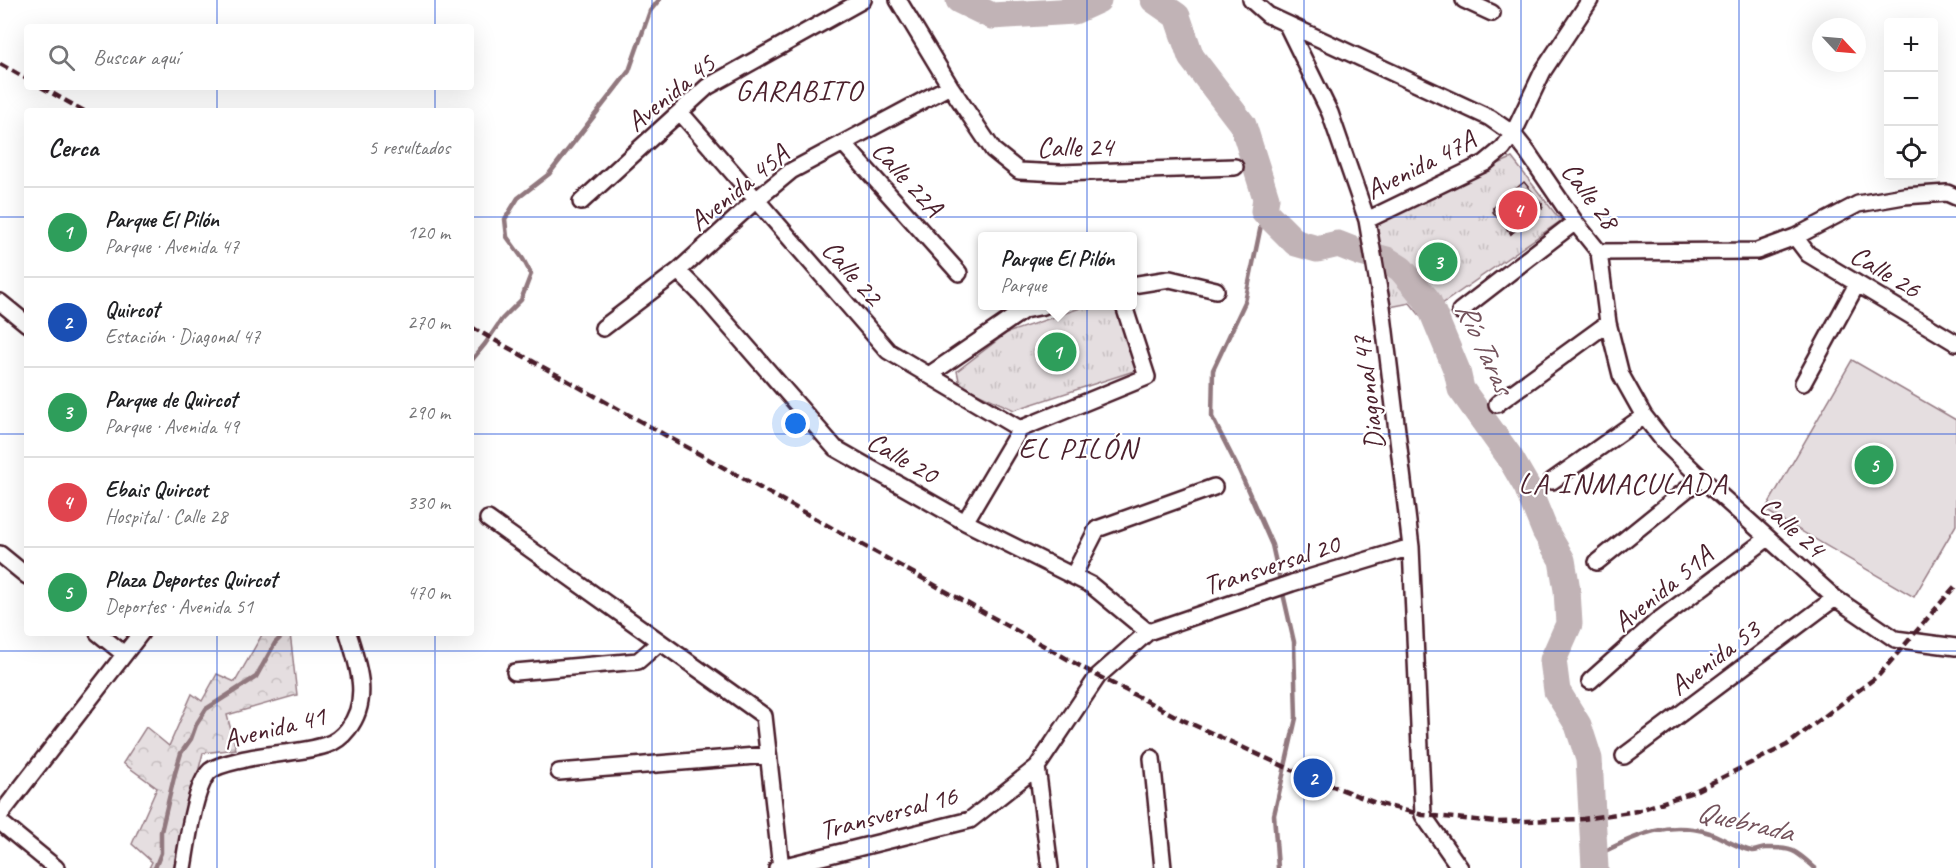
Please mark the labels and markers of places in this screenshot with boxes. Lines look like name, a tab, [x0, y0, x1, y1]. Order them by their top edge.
pin: 4	[1498, 188, 1538, 232]
pin: 3	[1418, 240, 1458, 284]
pin: 1	[1038, 330, 1076, 374]
pin: 5	[1854, 442, 1894, 488]
pin: 2	[1294, 756, 1332, 800]

